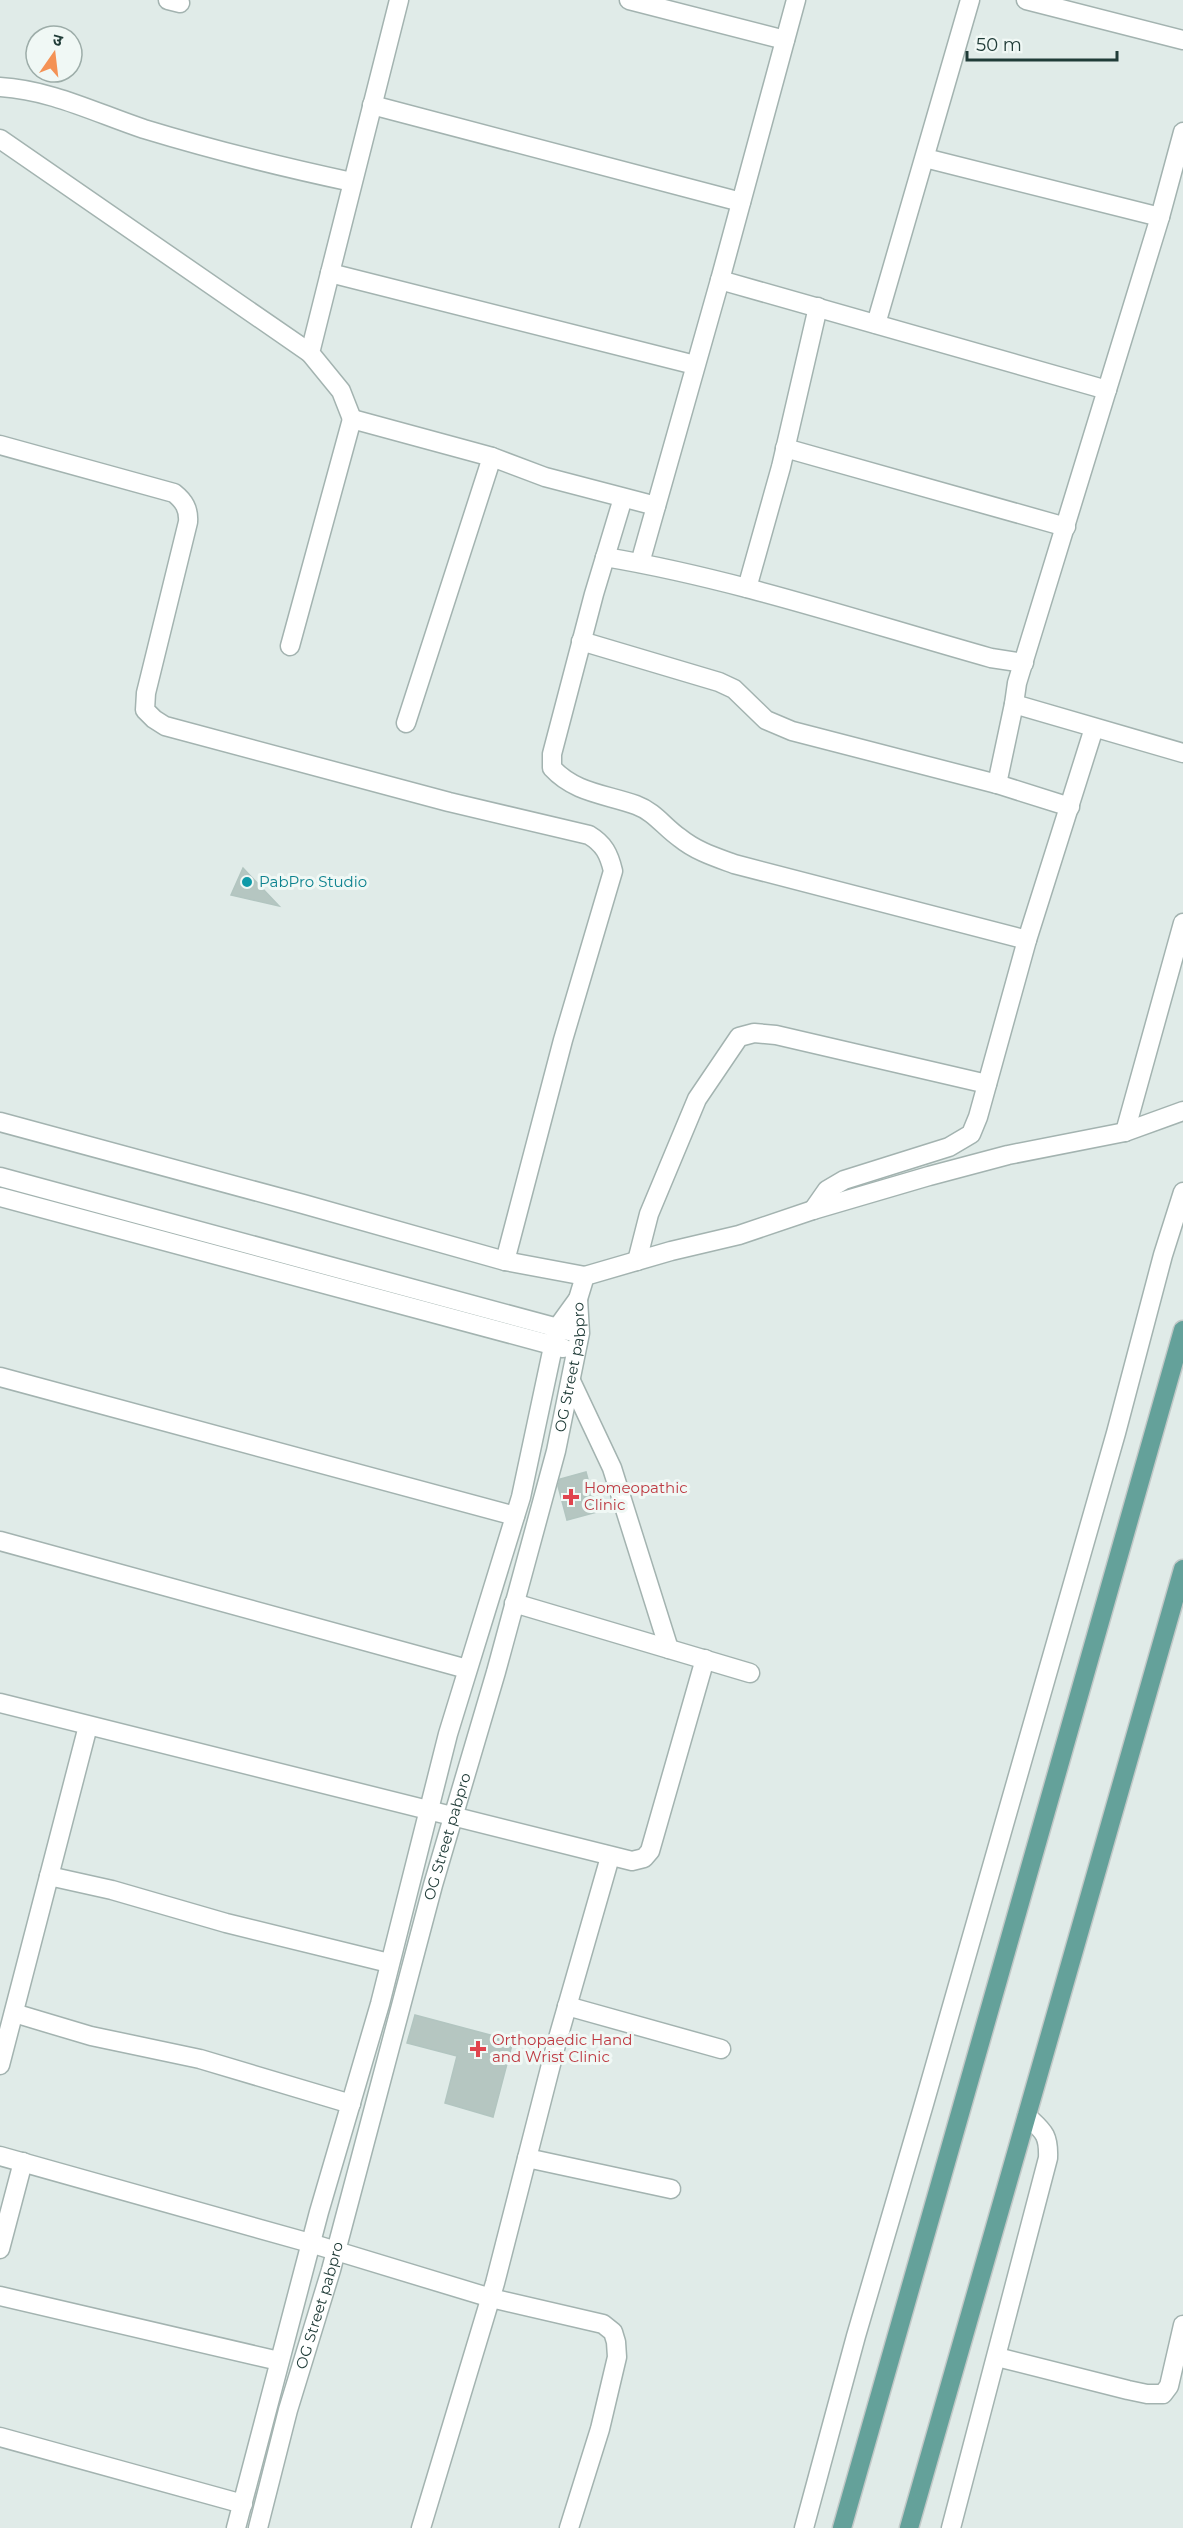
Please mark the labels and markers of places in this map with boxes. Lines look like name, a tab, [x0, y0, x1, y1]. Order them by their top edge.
place label: PabPro Studio	[259, 872, 367, 891]
marker: PabPro Studio	[240, 875, 254, 889]
place label: Homeopathic Clinic	[584, 1478, 688, 1514]
marker: Homeopathic Clinic	[562, 1488, 580, 1506]
place label: Orthopaedic Hand and Wrist Clinic	[492, 2030, 632, 2066]
marker: Orthopaedic Hand and Wrist Clinic	[469, 2040, 487, 2058]

